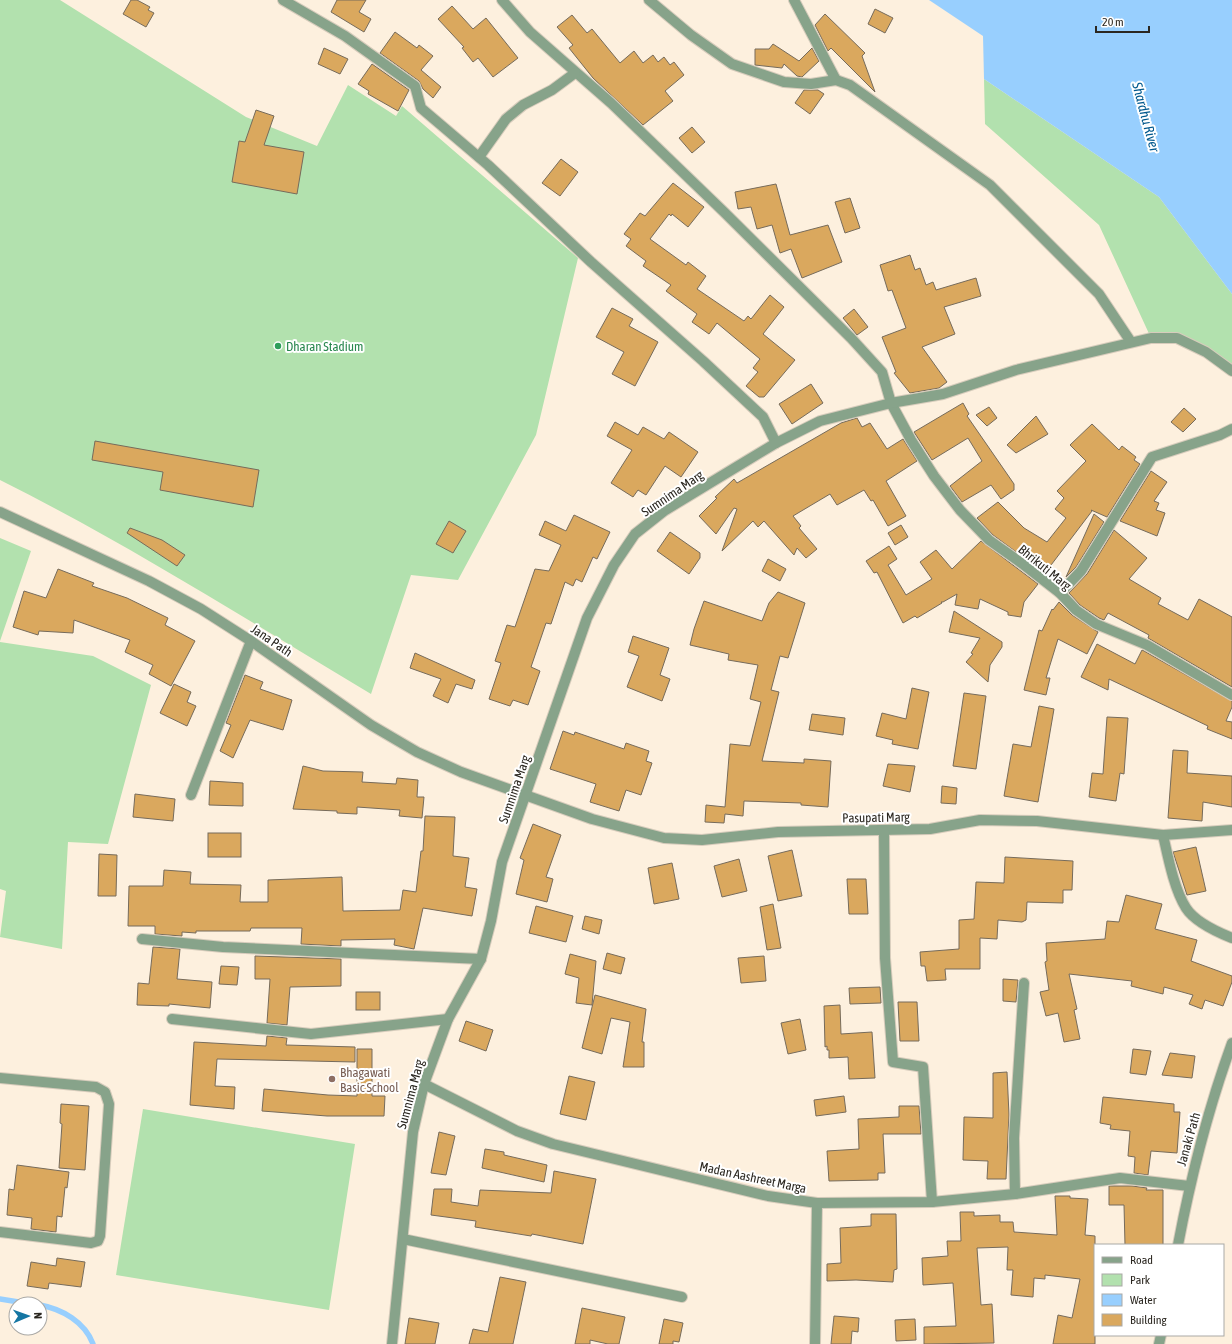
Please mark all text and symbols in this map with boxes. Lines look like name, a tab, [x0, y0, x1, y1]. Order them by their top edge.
scale bar	[1096, 8, 1149, 34]
text: 20 m	[1102, 15, 1124, 29]
water label: Shardhu River	[1129, 80, 1163, 154]
place label: Dharan Stadium	[286, 339, 363, 354]
marker: Dharan Stadium	[273, 341, 283, 351]
street label: Sumnima Marg	[638, 467, 706, 520]
street label: Bhrikuti Marg	[1015, 542, 1074, 593]
street label: Jana Path	[248, 621, 295, 660]
street label: Sumnima Marg	[496, 753, 533, 825]
street label: Pasupati Marg	[842, 809, 910, 826]
street label: Sumnima Marg	[394, 1057, 427, 1131]
place label: Bhagawati Basic School	[340, 1065, 399, 1095]
marker: Bhagawati Basic School	[327, 1074, 337, 1084]
street label: Janaki Path	[1174, 1111, 1203, 1168]
street label: Madan Aashreet Marga	[698, 1159, 808, 1196]
legend	[1094, 1244, 1224, 1336]
text: Road	[1130, 1253, 1153, 1267]
text: Park	[1130, 1273, 1151, 1287]
text: Water	[1130, 1293, 1157, 1307]
north arrow	[8, 1296, 48, 1336]
text: N	[32, 1312, 44, 1319]
text: Building	[1130, 1313, 1168, 1327]

